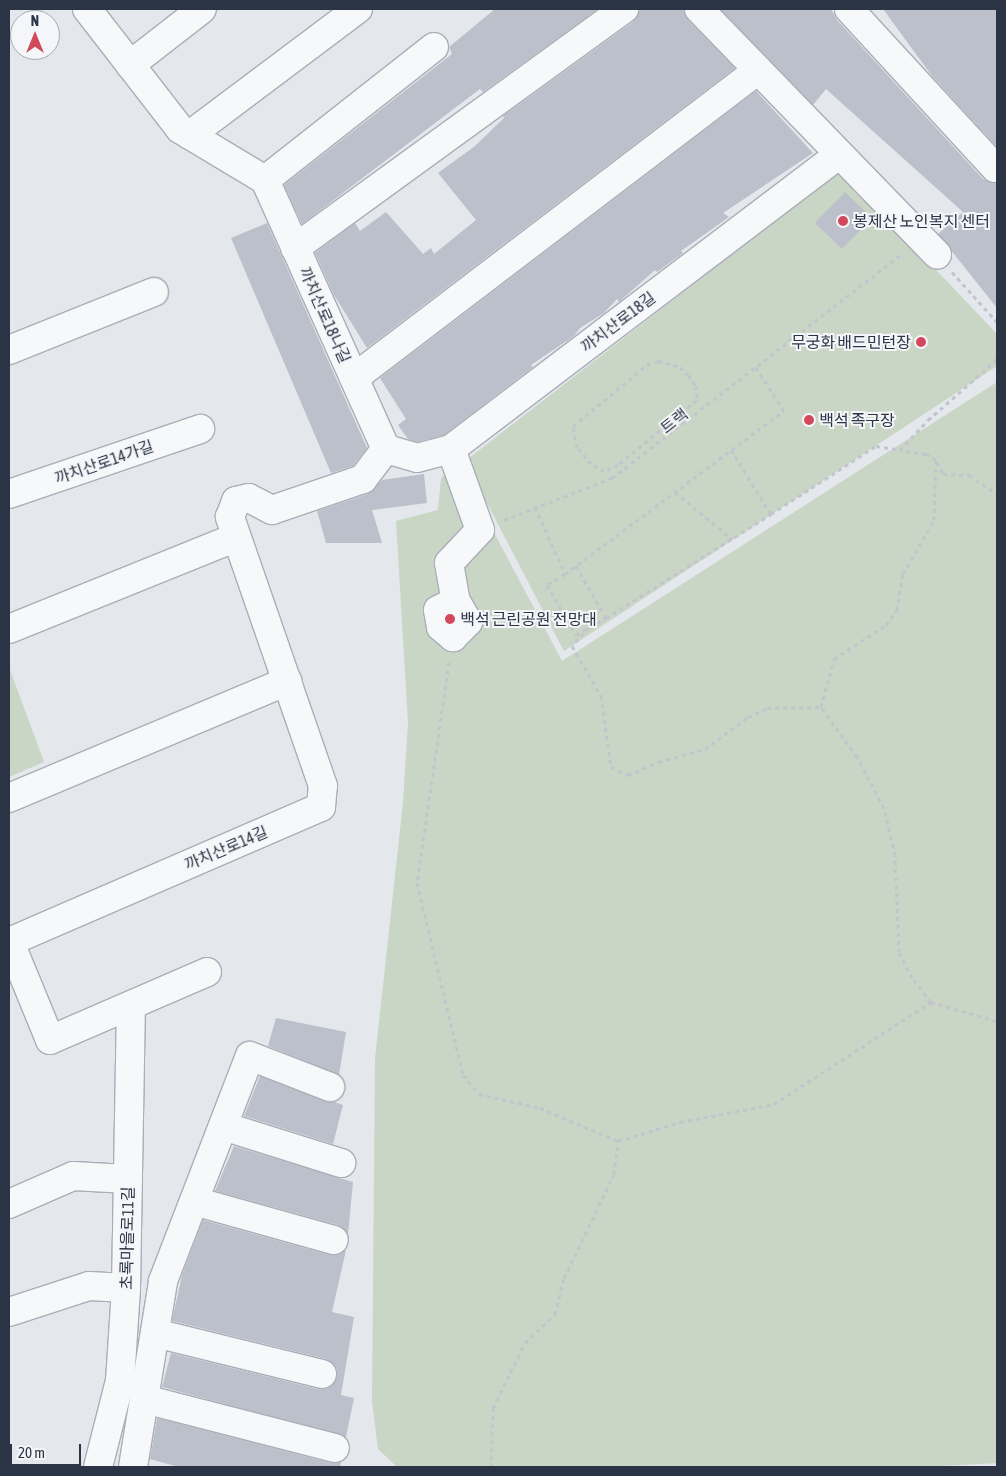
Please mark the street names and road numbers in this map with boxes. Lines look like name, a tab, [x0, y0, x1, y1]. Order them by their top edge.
street label: 까치산로18나길	[295, 264, 355, 366]
street label: 까치산로18길	[577, 288, 659, 356]
street label: 트랙	[656, 404, 692, 438]
street label: 까치산로14가길	[52, 436, 156, 488]
street label: 까치산로14길	[181, 822, 271, 874]
street label: 초록마을로11길	[116, 1186, 138, 1290]

